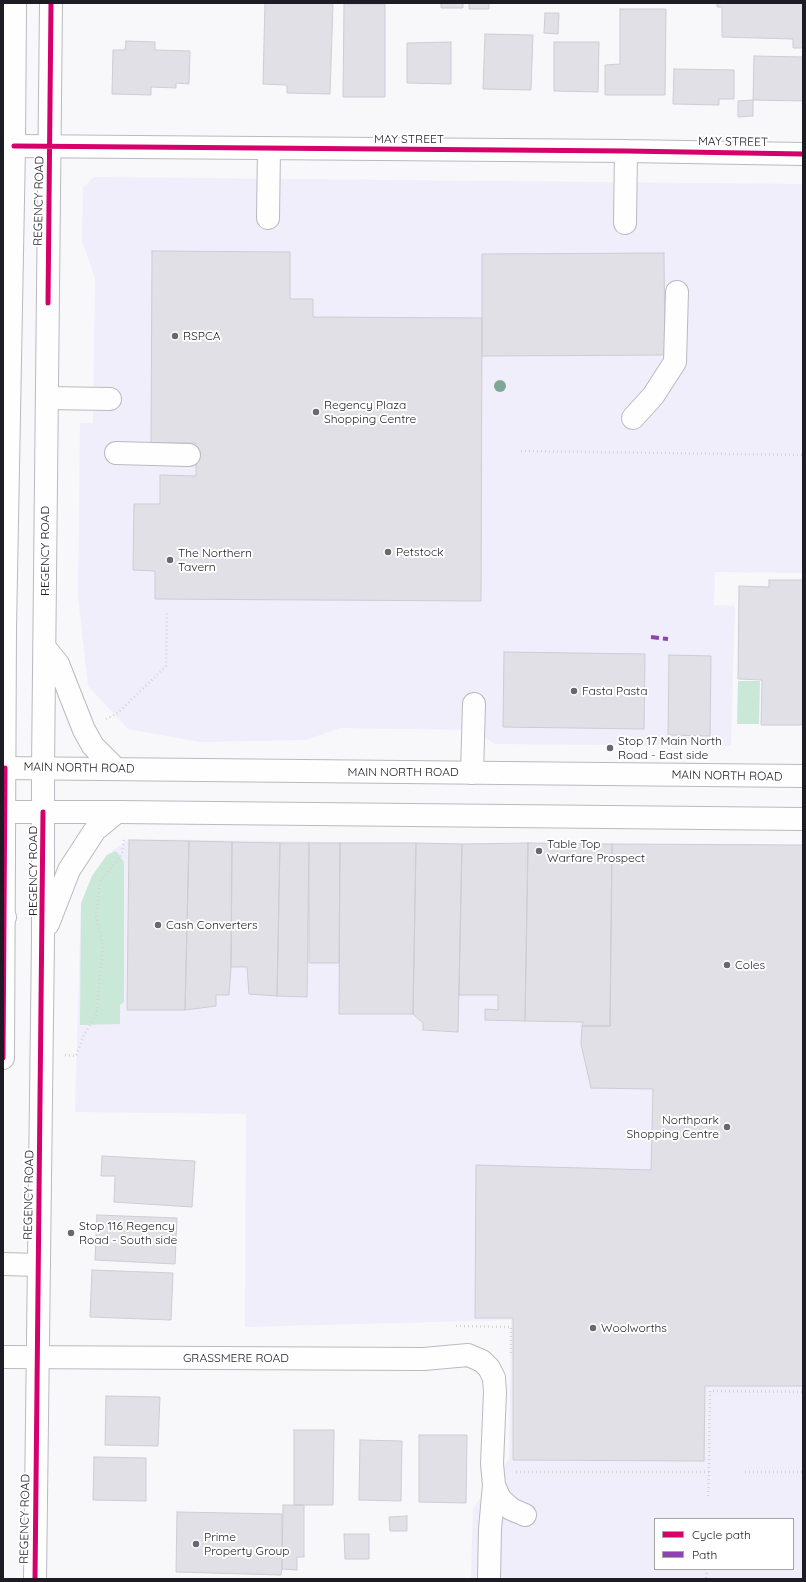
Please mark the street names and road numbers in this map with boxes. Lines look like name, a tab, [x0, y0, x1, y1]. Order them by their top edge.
street label: MAY STREET	[374, 132, 444, 146]
street label: MAY STREET	[698, 134, 768, 150]
street label: REGENCY ROAD	[31, 156, 47, 246]
street label: REGENCY ROAD	[38, 506, 52, 596]
street label: MAIN NORTH ROAD	[23, 760, 135, 776]
street label: MAIN NORTH ROAD	[347, 765, 459, 779]
street label: MAIN NORTH ROAD	[671, 768, 783, 784]
street label: REGENCY ROAD	[26, 826, 40, 916]
street label: REGENCY ROAD	[21, 1150, 37, 1240]
street label: GRASSMERE ROAD	[183, 1351, 289, 1365]
street label: REGENCY ROAD	[17, 1474, 33, 1564]

